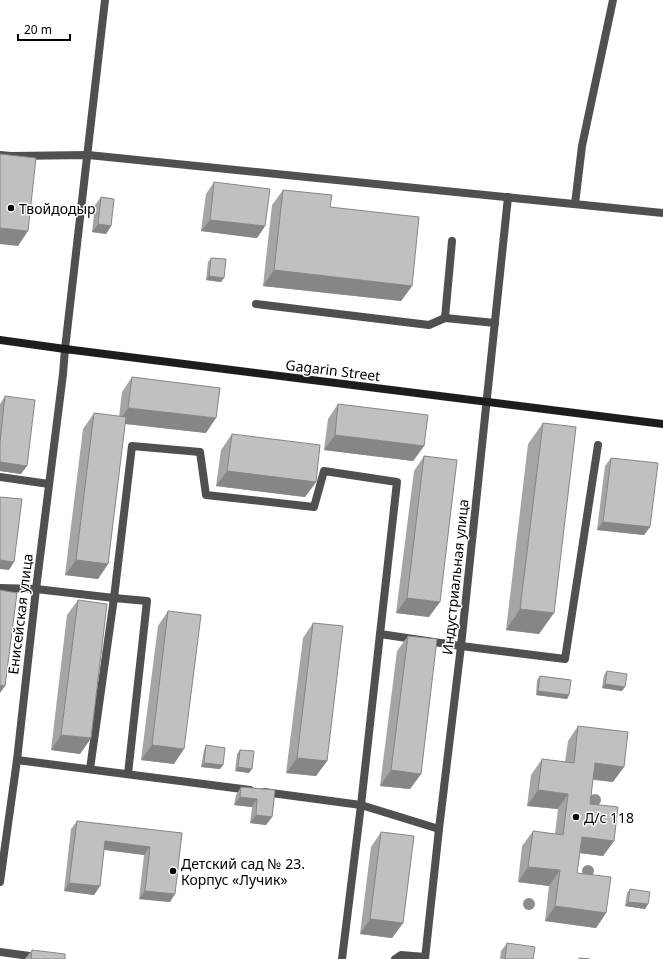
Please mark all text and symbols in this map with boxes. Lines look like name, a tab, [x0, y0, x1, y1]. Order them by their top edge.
scale bar	[18, 16, 70, 42]
text: 20 m	[24, 21, 52, 38]
place label: Твойдодыр	[19, 199, 96, 218]
marker: Твойдодыр	[6, 203, 16, 213]
street label: Gagarin Street	[285, 355, 381, 385]
street label: Индустриальная улица	[437, 498, 473, 656]
street label: Енисейская улица	[3, 553, 37, 675]
place label: Д/с 118	[584, 808, 634, 827]
marker: Д/с 118	[571, 812, 581, 822]
place label: Детский сад № 23. Корпус «Лучик»	[181, 854, 305, 889]
marker: Детский сад № 23. Корпус «Лучик»	[168, 866, 178, 876]

